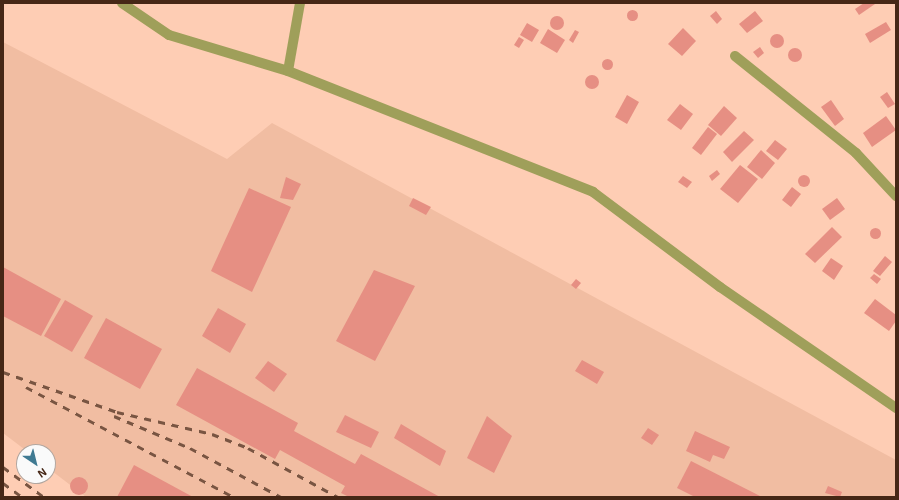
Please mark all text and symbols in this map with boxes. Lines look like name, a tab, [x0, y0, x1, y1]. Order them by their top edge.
north arrow	[16, 444, 56, 484]
text: N	[36, 466, 50, 481]

